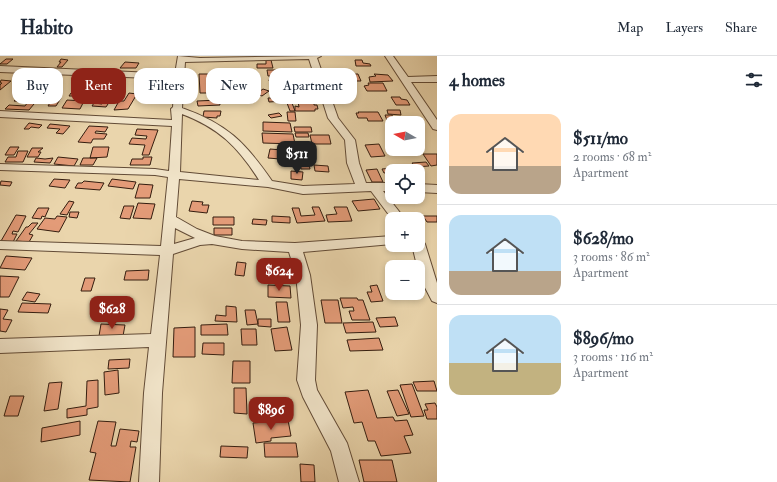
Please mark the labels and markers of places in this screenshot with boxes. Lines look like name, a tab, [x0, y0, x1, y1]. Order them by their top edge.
pin: $511	[273, 141, 321, 175]
pin: $624	[255, 258, 303, 292]
pin: $628	[88, 296, 136, 330]
pin: $896	[247, 397, 295, 431]

